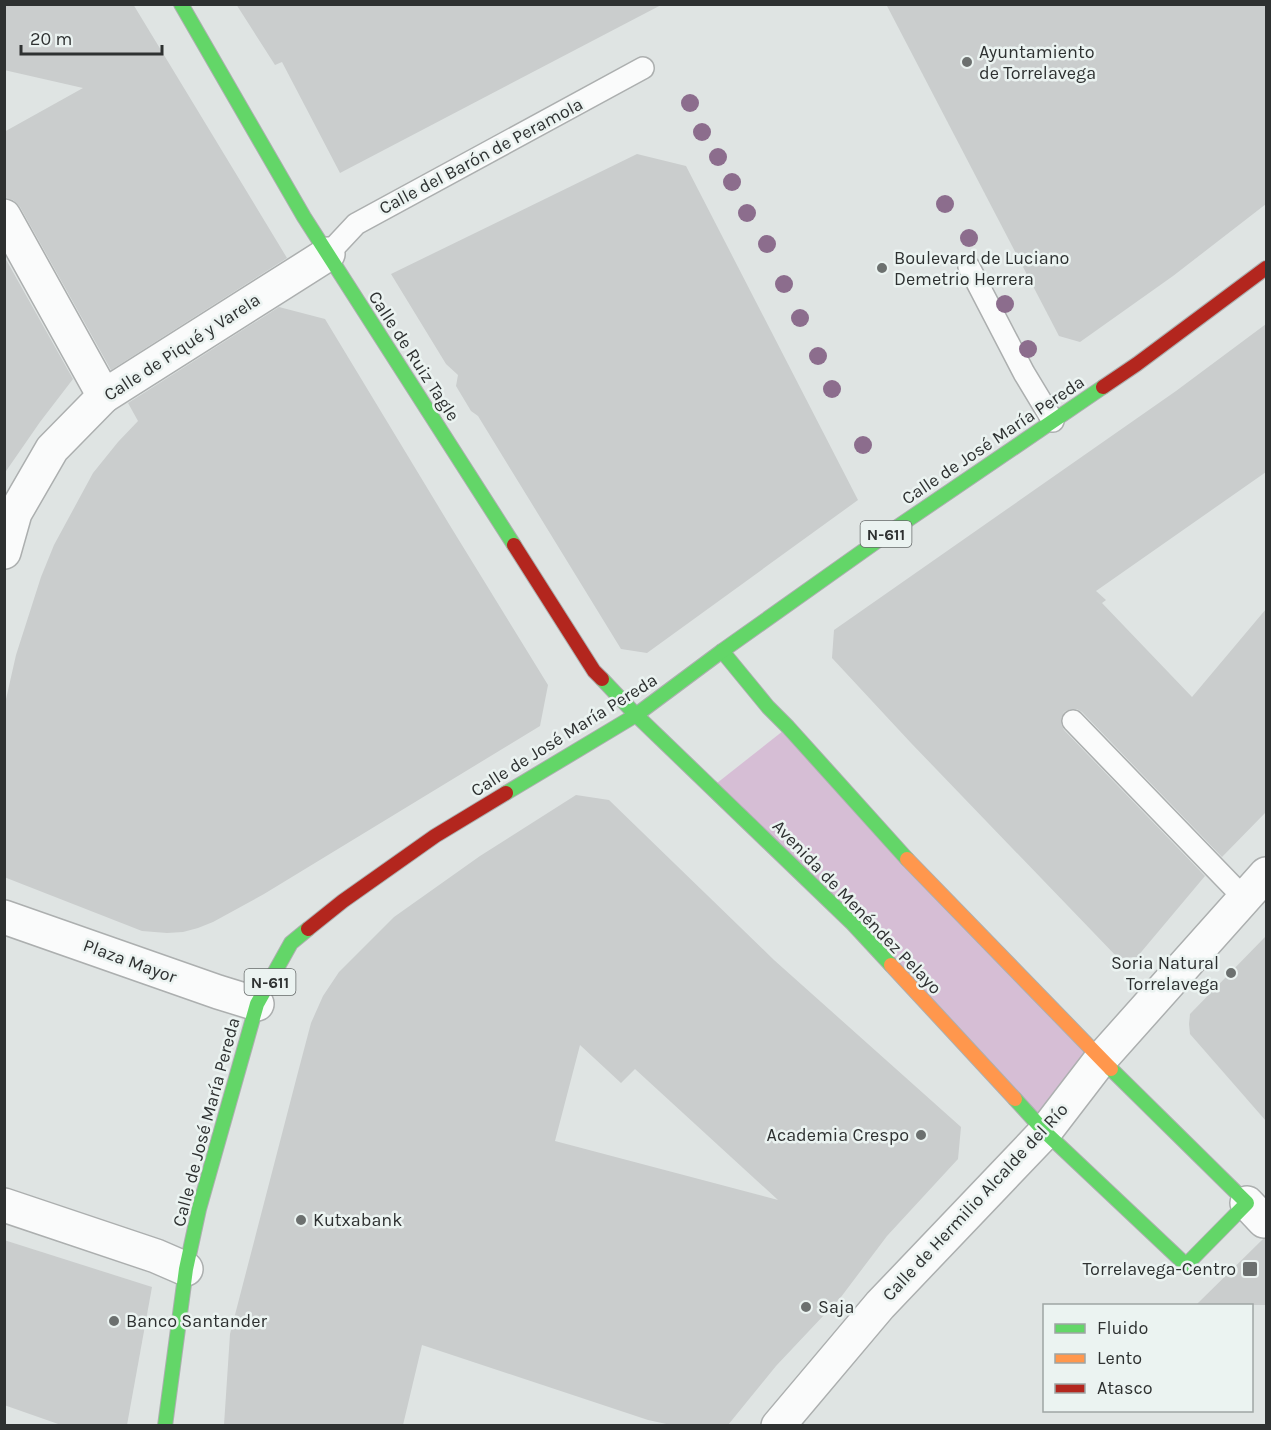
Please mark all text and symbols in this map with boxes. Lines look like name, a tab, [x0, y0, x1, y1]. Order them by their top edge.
scale bar	[21, 18, 162, 56]
text: 20 m	[30, 28, 72, 50]
place label: Ayuntamiento de Torrelavega	[979, 41, 1096, 84]
marker: Ayuntamiento de Torrelavega	[960, 55, 974, 69]
street label: Calle del Barón de Peramola	[375, 93, 587, 219]
place label: Boulevard de Luciano Demetrio Herrera	[894, 247, 1069, 290]
marker: Boulevard de Luciano Demetrio Herrera	[875, 261, 889, 275]
street label: Calle de Ruiz Tagle	[364, 287, 464, 425]
street label: Calle de Piqué y Varela	[100, 288, 264, 406]
street label: Calle de José María Pereda	[898, 371, 1088, 509]
road number: N-611	[860, 521, 912, 547]
street label: Calle de José María Pereda	[467, 669, 661, 801]
street label: Avenida de Menéndez Pelayo	[768, 815, 946, 999]
street label: Plaza Mayor	[80, 934, 180, 988]
place label: Soria Natural Torrelavega	[1111, 952, 1219, 995]
marker: Soria Natural Torrelavega	[1224, 966, 1238, 980]
road number: N-611	[244, 969, 296, 995]
street label: Calle de José María Pereda	[167, 1015, 245, 1229]
street label: Calle de Hermilio Alcalde del Río	[877, 1099, 1073, 1305]
place label: Academia Crespo	[767, 1124, 909, 1146]
marker: Academia Crespo	[914, 1128, 928, 1142]
place label: Kutxabank	[313, 1209, 402, 1231]
marker: Kutxabank	[294, 1213, 308, 1227]
place label: Torrelavega-Centro	[1082, 1258, 1236, 1280]
marker: Torrelavega-Centro	[1241, 1260, 1259, 1278]
place label: Saja	[818, 1296, 854, 1318]
marker: Saja	[799, 1300, 813, 1314]
legend	[1043, 1304, 1253, 1412]
place label: Banco Santander	[126, 1310, 267, 1332]
marker: Banco Santander	[107, 1314, 121, 1328]
text: Fluido	[1097, 1317, 1148, 1339]
text: Lento	[1097, 1347, 1142, 1369]
text: Atasco	[1097, 1377, 1153, 1399]

